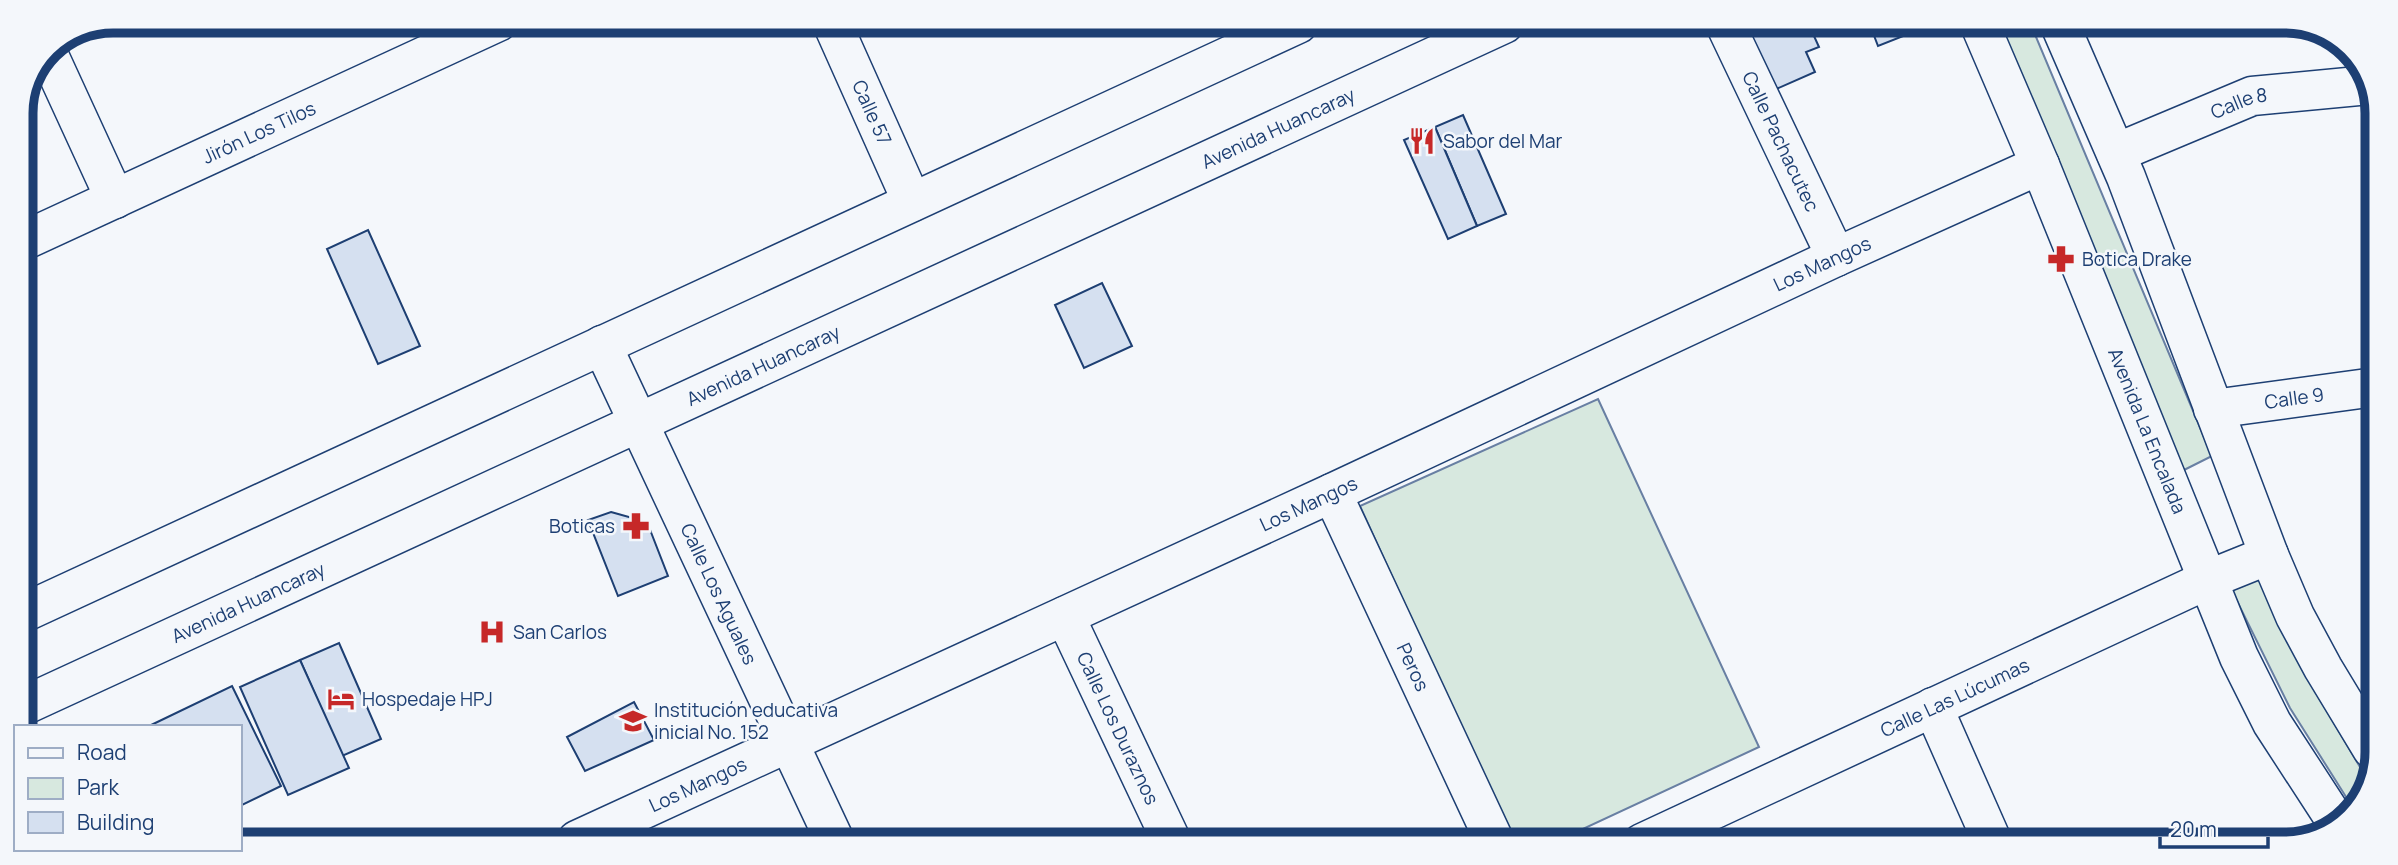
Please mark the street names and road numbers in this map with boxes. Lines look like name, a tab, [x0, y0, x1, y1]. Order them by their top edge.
street label: Calle Pachacutec	[1736, 67, 1825, 216]
street label: Calle 57	[846, 76, 898, 149]
street label: Avenida Huancaray	[1197, 81, 1359, 175]
street label: Calle 8	[2206, 82, 2268, 125]
street label: Jirón Los Tilos	[198, 95, 320, 170]
street label: Los Mangos	[1769, 230, 1875, 298]
street label: Avenida Huancaray	[682, 319, 844, 412]
street label: Avenida La Encalada	[2102, 344, 2193, 518]
street label: Calle 9	[2263, 381, 2326, 415]
street label: Los Mangos	[1255, 470, 1362, 538]
street label: Calle Los Aguales	[675, 519, 763, 669]
street label: Avenida Huancaray	[167, 556, 329, 649]
street label: Peros	[1391, 639, 1436, 695]
street label: Calle Los Duraznos	[1071, 647, 1165, 809]
street label: Calle Las Lúcumas	[1876, 652, 2033, 743]
street label: Los Mangos	[645, 751, 751, 818]

